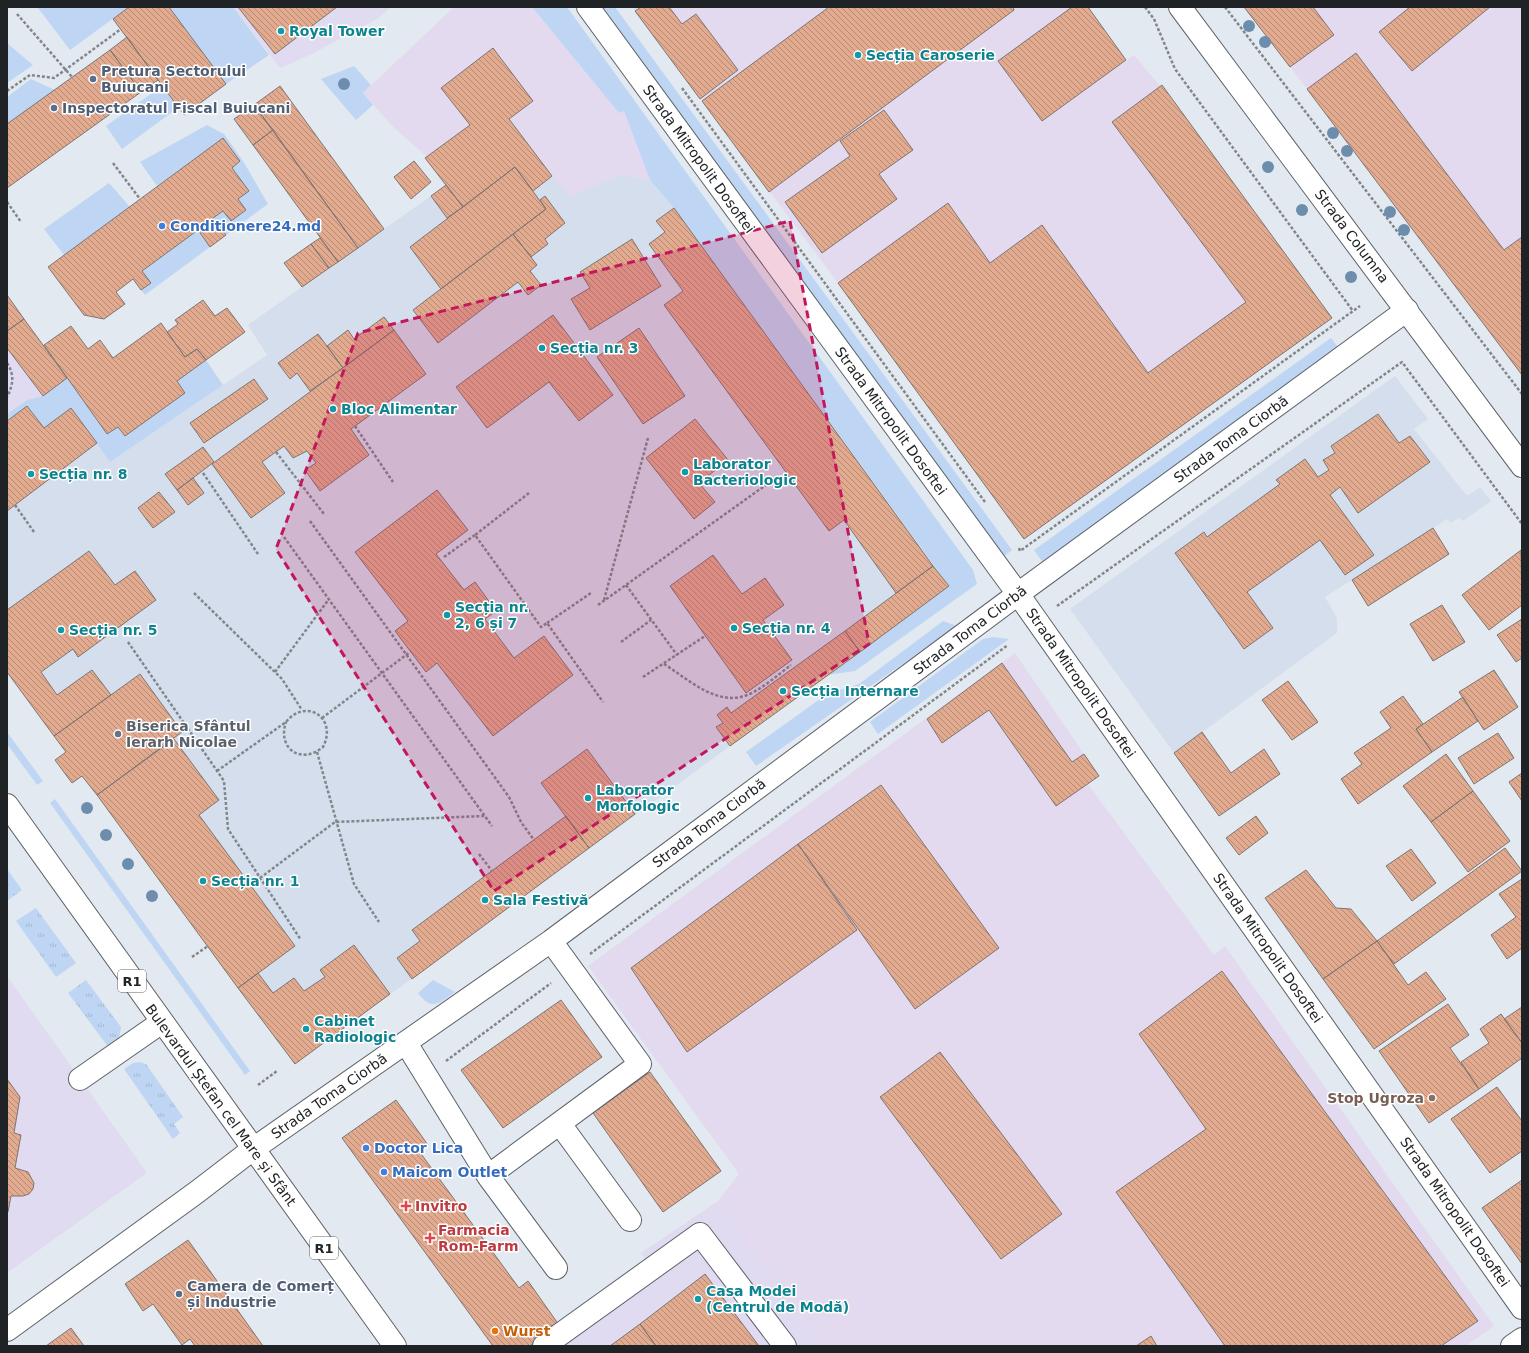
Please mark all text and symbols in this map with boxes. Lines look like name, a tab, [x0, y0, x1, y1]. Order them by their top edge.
place label: Royal Tower	[289, 23, 384, 39]
marker: Royal Tower	[276, 26, 286, 36]
place label: Secția Caroserie	[866, 47, 995, 64]
marker: Secția Caroserie	[853, 50, 863, 60]
place label: Pretura Sectorului Buiucani	[101, 63, 246, 95]
marker: Pretura Sectorului Buiucani	[88, 74, 98, 84]
street label: Strada Mitropolit Dosoftei	[640, 82, 758, 236]
place label: Inspectoratul Fiscal Buiucani	[62, 100, 290, 116]
marker: Inspectoratul Fiscal Buiucani	[49, 103, 59, 113]
street label: Strada Columna	[1312, 186, 1392, 286]
place label: Conditionere24.md	[170, 218, 321, 234]
marker: Conditionere24.md	[157, 221, 167, 231]
place label: Secția nr. 3	[550, 340, 639, 357]
marker: Secția nr. 3	[537, 343, 547, 353]
street label: Strada Mitropolit Dosoftei	[832, 344, 950, 498]
street label: Strada Toma Ciorbă	[1171, 392, 1291, 486]
place label: Bloc Alimentar	[341, 401, 457, 417]
marker: Bloc Alimentar	[328, 404, 338, 414]
place label: Laborator Bacteriologic	[693, 456, 796, 488]
place label: Secția nr. 8	[39, 466, 128, 483]
marker: Laborator Bacteriologic	[680, 467, 690, 477]
marker: Secția nr. 8	[26, 469, 36, 479]
street label: Strada Toma Ciorbă	[910, 582, 1030, 678]
place label: Secția nr. 2, 6 și 7	[455, 599, 529, 632]
street label: Strada Mitropolit Dosoftei	[1023, 605, 1139, 761]
marker: Secția nr. 2, 6 și 7	[442, 610, 452, 620]
place label: Secția nr. 4	[742, 620, 831, 637]
place label: Secția nr. 5	[69, 622, 158, 639]
marker: Secția nr. 4	[729, 623, 739, 633]
marker: Secția nr. 5	[56, 625, 66, 635]
place label: Secția Internare	[791, 683, 919, 700]
marker: Secția Internare	[778, 686, 788, 696]
place label: Biserica Sfântul Ierarh Nicolae	[126, 718, 251, 750]
marker: Biserica Sfântul Ierarh Nicolae	[113, 729, 123, 739]
street label: Strada Toma Ciorbă	[649, 775, 769, 871]
place label: Laborator Morfologic	[596, 782, 680, 814]
marker: Laborator Morfologic	[583, 793, 593, 803]
street label: Strada Mitropolit Dosoftei	[1210, 870, 1326, 1026]
place label: Secția nr. 1	[211, 873, 300, 890]
marker: Secția nr. 1	[198, 876, 208, 886]
place label: Sala Festivă	[493, 892, 589, 908]
marker: Sala Festivă	[480, 895, 490, 905]
road number: R1	[118, 970, 146, 992]
street label: Bulevardul Ștefan cel Mare și Sfânt	[142, 1001, 300, 1210]
place label: Cabinet Radiologic	[314, 1013, 396, 1045]
marker: Cabinet Radiologic	[301, 1024, 311, 1034]
street label: Strada Toma Ciorbă	[268, 1050, 390, 1142]
place label: Stop Ugroza	[1327, 1090, 1424, 1106]
marker: Stop Ugroza	[1427, 1093, 1437, 1103]
street label: Strada Mitropolit Dosoftei	[1397, 1134, 1513, 1290]
place label: Doctor Lica	[374, 1140, 463, 1156]
marker: Doctor Lica	[361, 1143, 371, 1153]
place label: Maicom Outlet	[392, 1164, 507, 1180]
marker: Maicom Outlet	[379, 1167, 389, 1177]
place label: Invitro	[415, 1198, 468, 1214]
marker: Invitro	[400, 1200, 412, 1212]
place label: Farmacia Rom-Farm	[438, 1222, 518, 1254]
marker: Farmacia Rom-Farm	[425, 1233, 435, 1243]
road number: R1	[310, 1237, 338, 1259]
place label: Camera de Comerț și Industrie	[187, 1278, 334, 1311]
place label: Casa Modei (Centrul de Modă)	[706, 1283, 849, 1315]
marker: Camera de Comerț și Industrie	[174, 1289, 184, 1299]
marker: Casa Modei (Centrul de Modă)	[693, 1294, 703, 1304]
place label: Wurst	[503, 1323, 551, 1339]
marker: Wurst	[490, 1326, 500, 1336]

